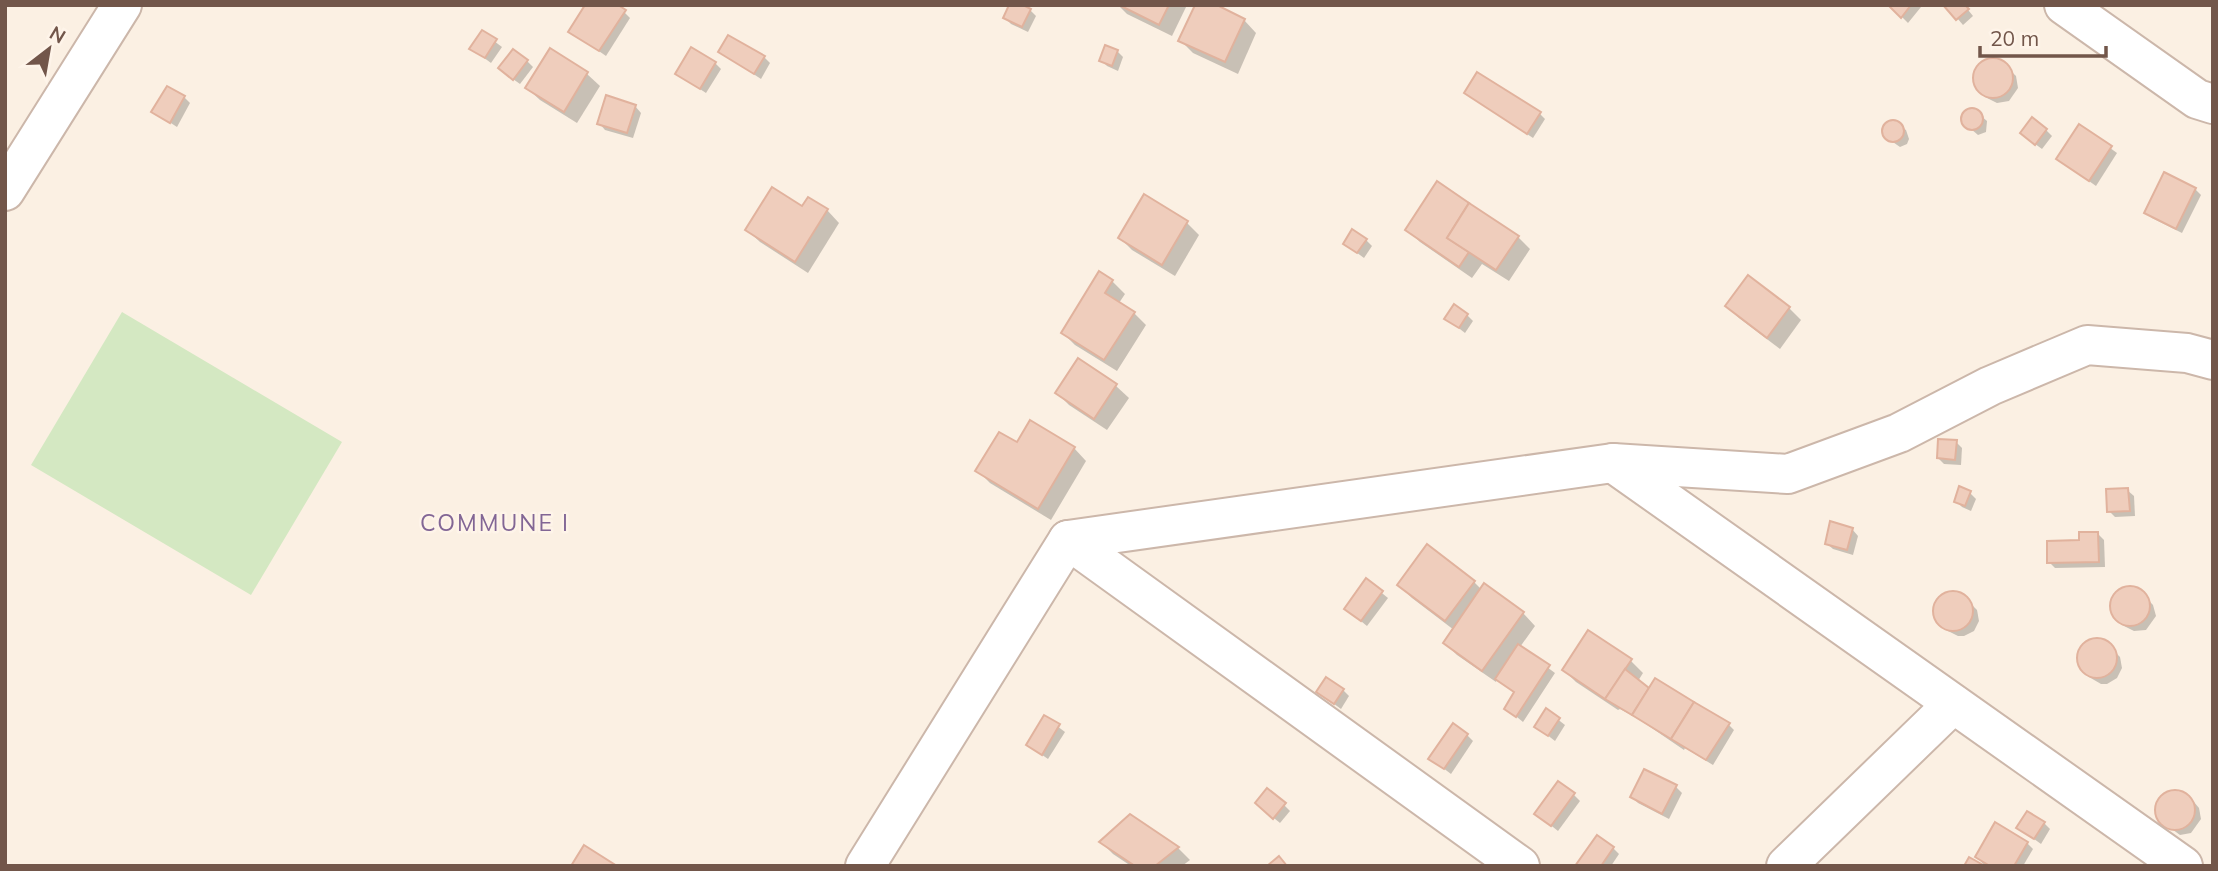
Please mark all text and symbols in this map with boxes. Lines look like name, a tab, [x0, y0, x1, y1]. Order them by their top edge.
north arrow	[14, 14, 84, 84]
scale bar	[1980, 14, 2106, 58]
text: N	[45, 20, 70, 48]
text: 20 m	[1990, 25, 2039, 51]
district label: COMMUNE I	[420, 508, 570, 537]

